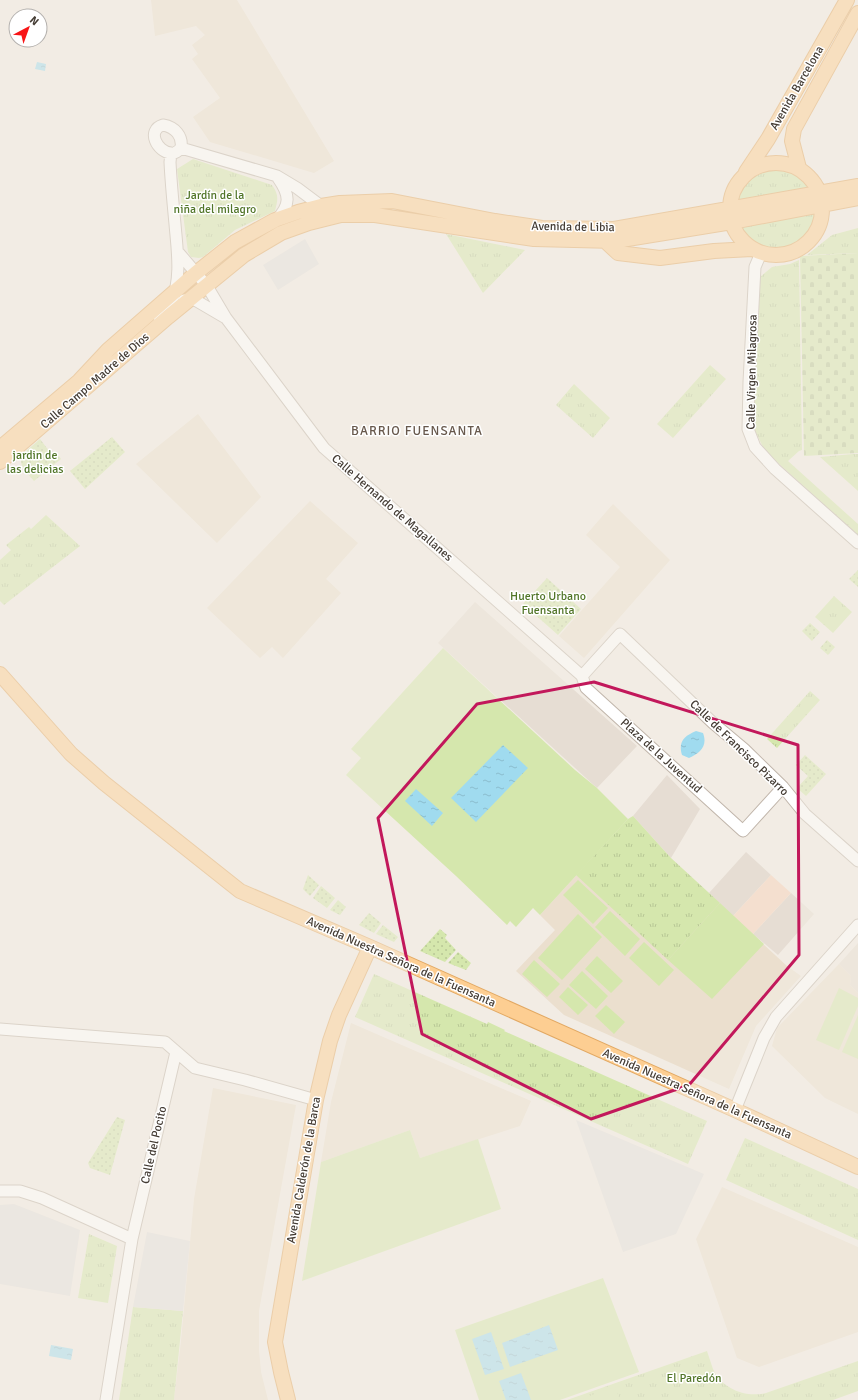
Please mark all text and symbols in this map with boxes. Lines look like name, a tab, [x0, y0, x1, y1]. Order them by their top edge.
north arrow	[8, 8, 48, 48]
text: N	[27, 13, 41, 28]
street label: Avenida Barcelona	[767, 43, 827, 133]
park label: Jardín de la niña del milagro	[174, 188, 256, 217]
street label: Avenida de Libia	[531, 219, 615, 235]
street label: Calle Virgen Milagrosa	[743, 314, 761, 430]
street label: Calle Campo Madre de Dios	[38, 330, 152, 432]
district label: BARRIO FUENSANTA	[351, 423, 483, 439]
park label: jardin de las delicias	[7, 448, 63, 477]
street label: Calle Hernando de Magallanes	[328, 451, 456, 565]
park label: Huerto Urbano Fuensanta	[510, 589, 586, 618]
street label: Calle de Francisco Pizarro	[686, 697, 792, 799]
street label: Plaza de la Juventud	[617, 715, 705, 797]
street label: Avenida Nuestra Señora de la Fuensanta	[304, 913, 498, 1011]
street label: Avenida Nuestra Señora de la Fuensanta	[600, 1045, 794, 1143]
street label: Avenida Calderón de la Barca	[284, 1096, 324, 1244]
street label: Calle del Pocito	[138, 1105, 170, 1185]
park label: El Paredón	[667, 1371, 721, 1386]

